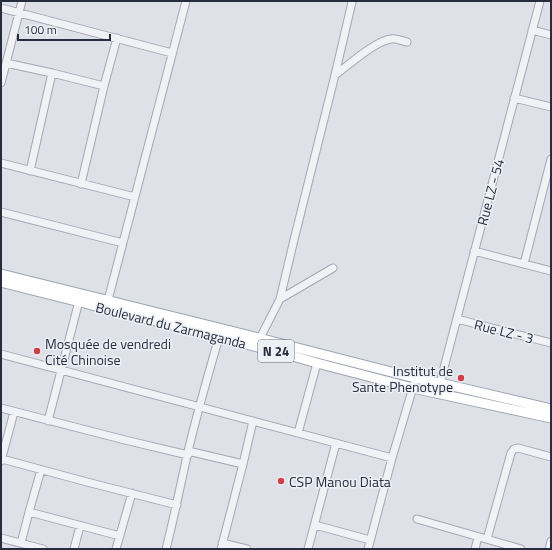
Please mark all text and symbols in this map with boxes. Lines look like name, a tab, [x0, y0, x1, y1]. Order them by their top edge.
scale bar	[18, 16, 110, 42]
text: 100 m	[24, 20, 57, 39]
street label: Rue LZ - 54	[471, 156, 509, 228]
street label: Boulevard du Zarmaganda	[93, 296, 249, 354]
street label: Rue LZ - 3	[472, 313, 536, 349]
place label: Mosquée de vendredi Cité Chinoise	[45, 333, 171, 370]
road number: N 24	[258, 340, 294, 362]
marker: Mosquée de vendredi Cité Chinoise	[32, 346, 42, 356]
place label: Institut de Sante Phenotype	[352, 360, 453, 397]
marker: Institut de Sante Phenotype	[456, 373, 466, 383]
place label: CSP Manou Diata	[289, 471, 391, 492]
marker: CSP Manou Diata	[276, 476, 286, 486]

